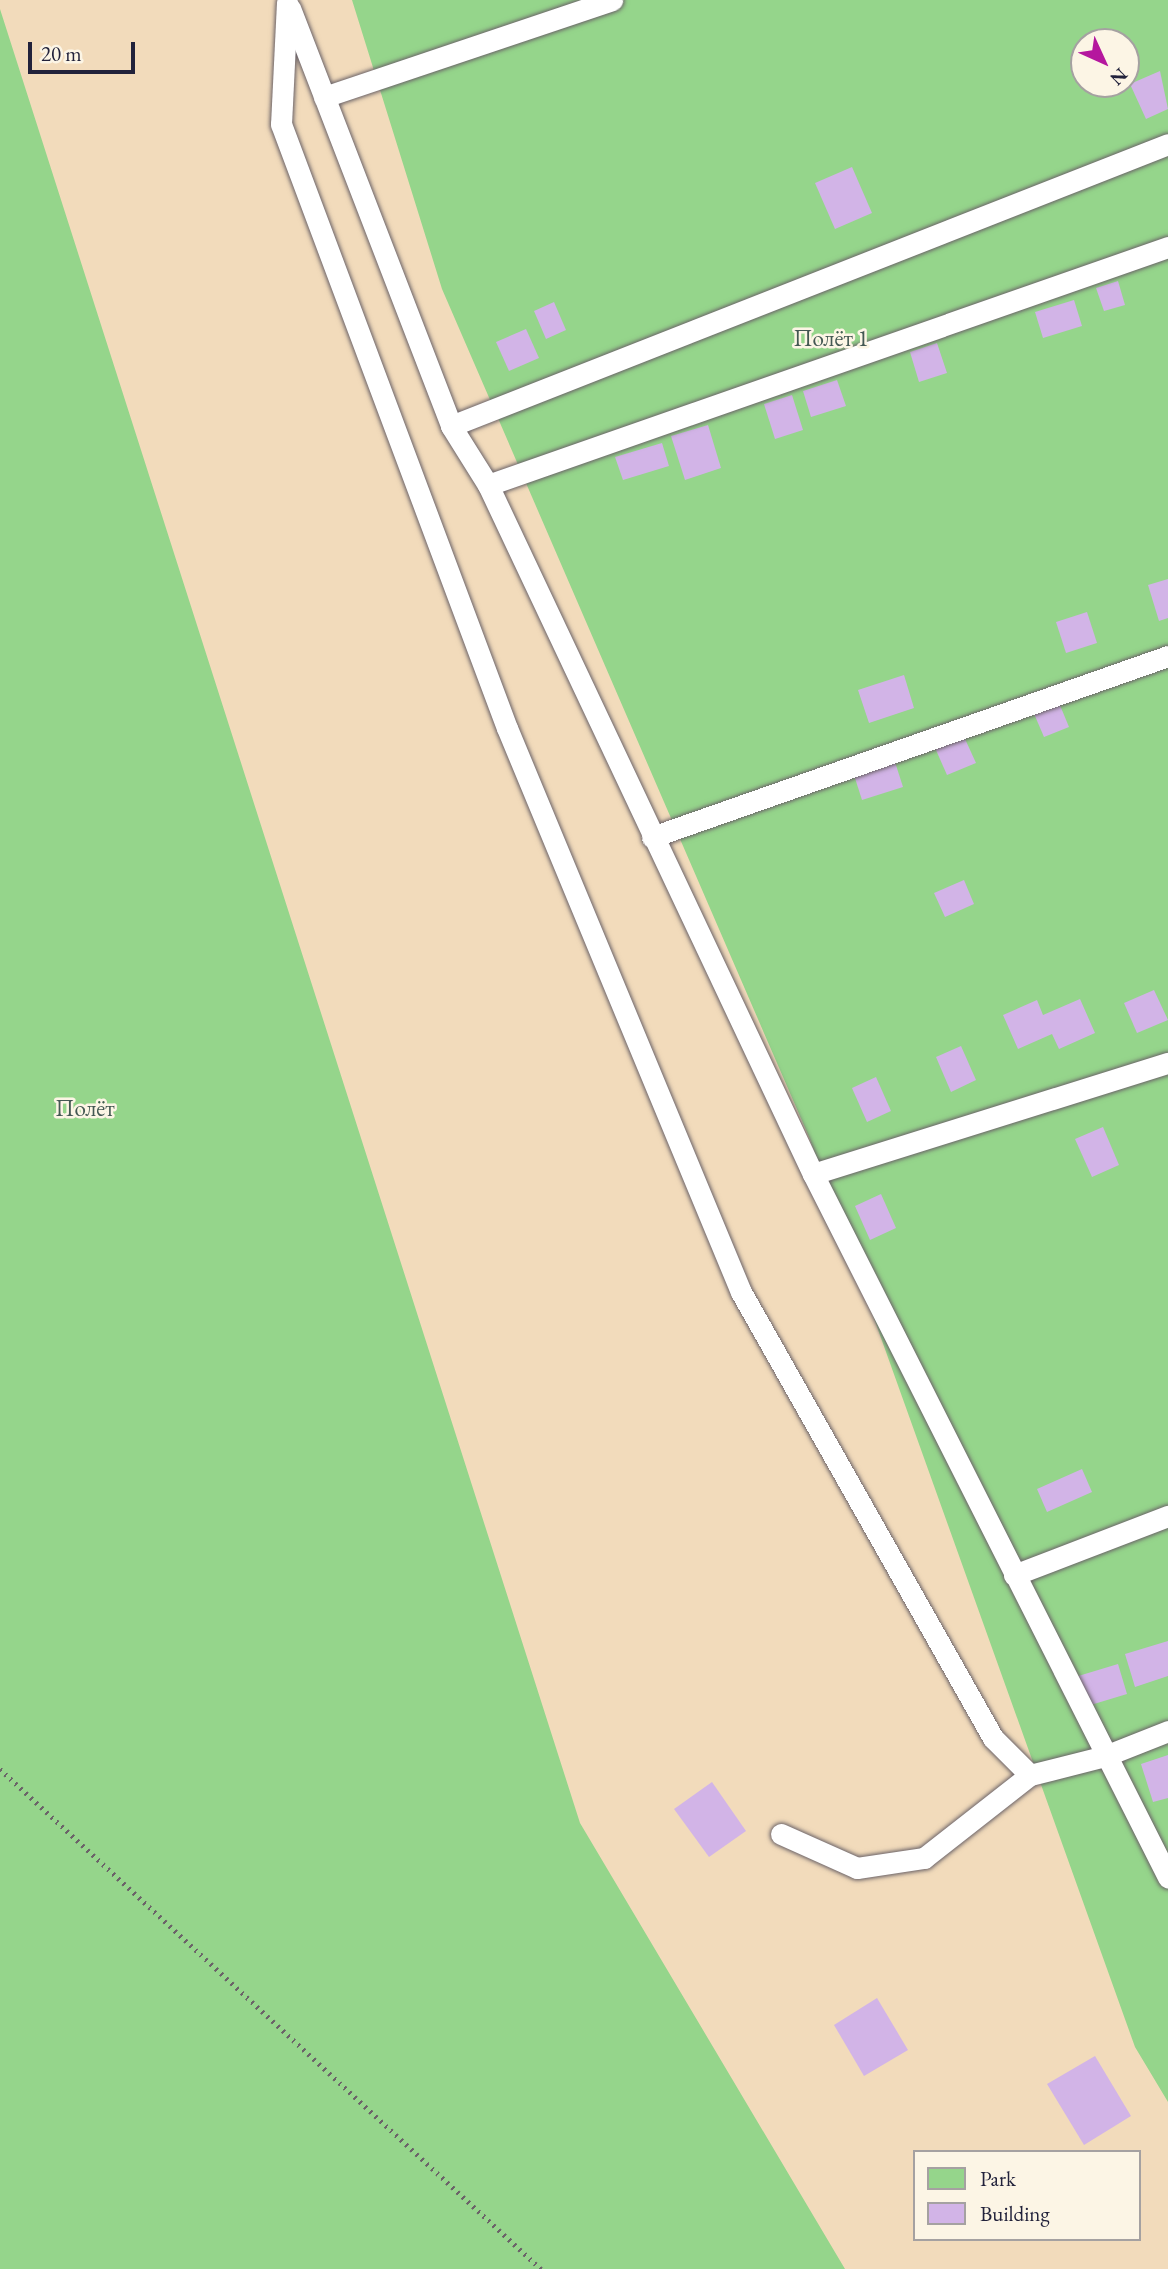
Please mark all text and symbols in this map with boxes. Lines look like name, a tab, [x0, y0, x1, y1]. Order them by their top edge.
scale bar	[32, 28, 138, 72]
north arrow	[1070, 28, 1140, 98]
text: 20 m	[41, 40, 82, 67]
text: N	[1105, 63, 1133, 91]
park label: Полёт 1	[794, 324, 868, 352]
park label: Полёт	[55, 1094, 115, 1122]
legend	[912, 2150, 1140, 2241]
text: Park	[980, 2165, 1016, 2192]
text: Building	[980, 2200, 1050, 2227]

